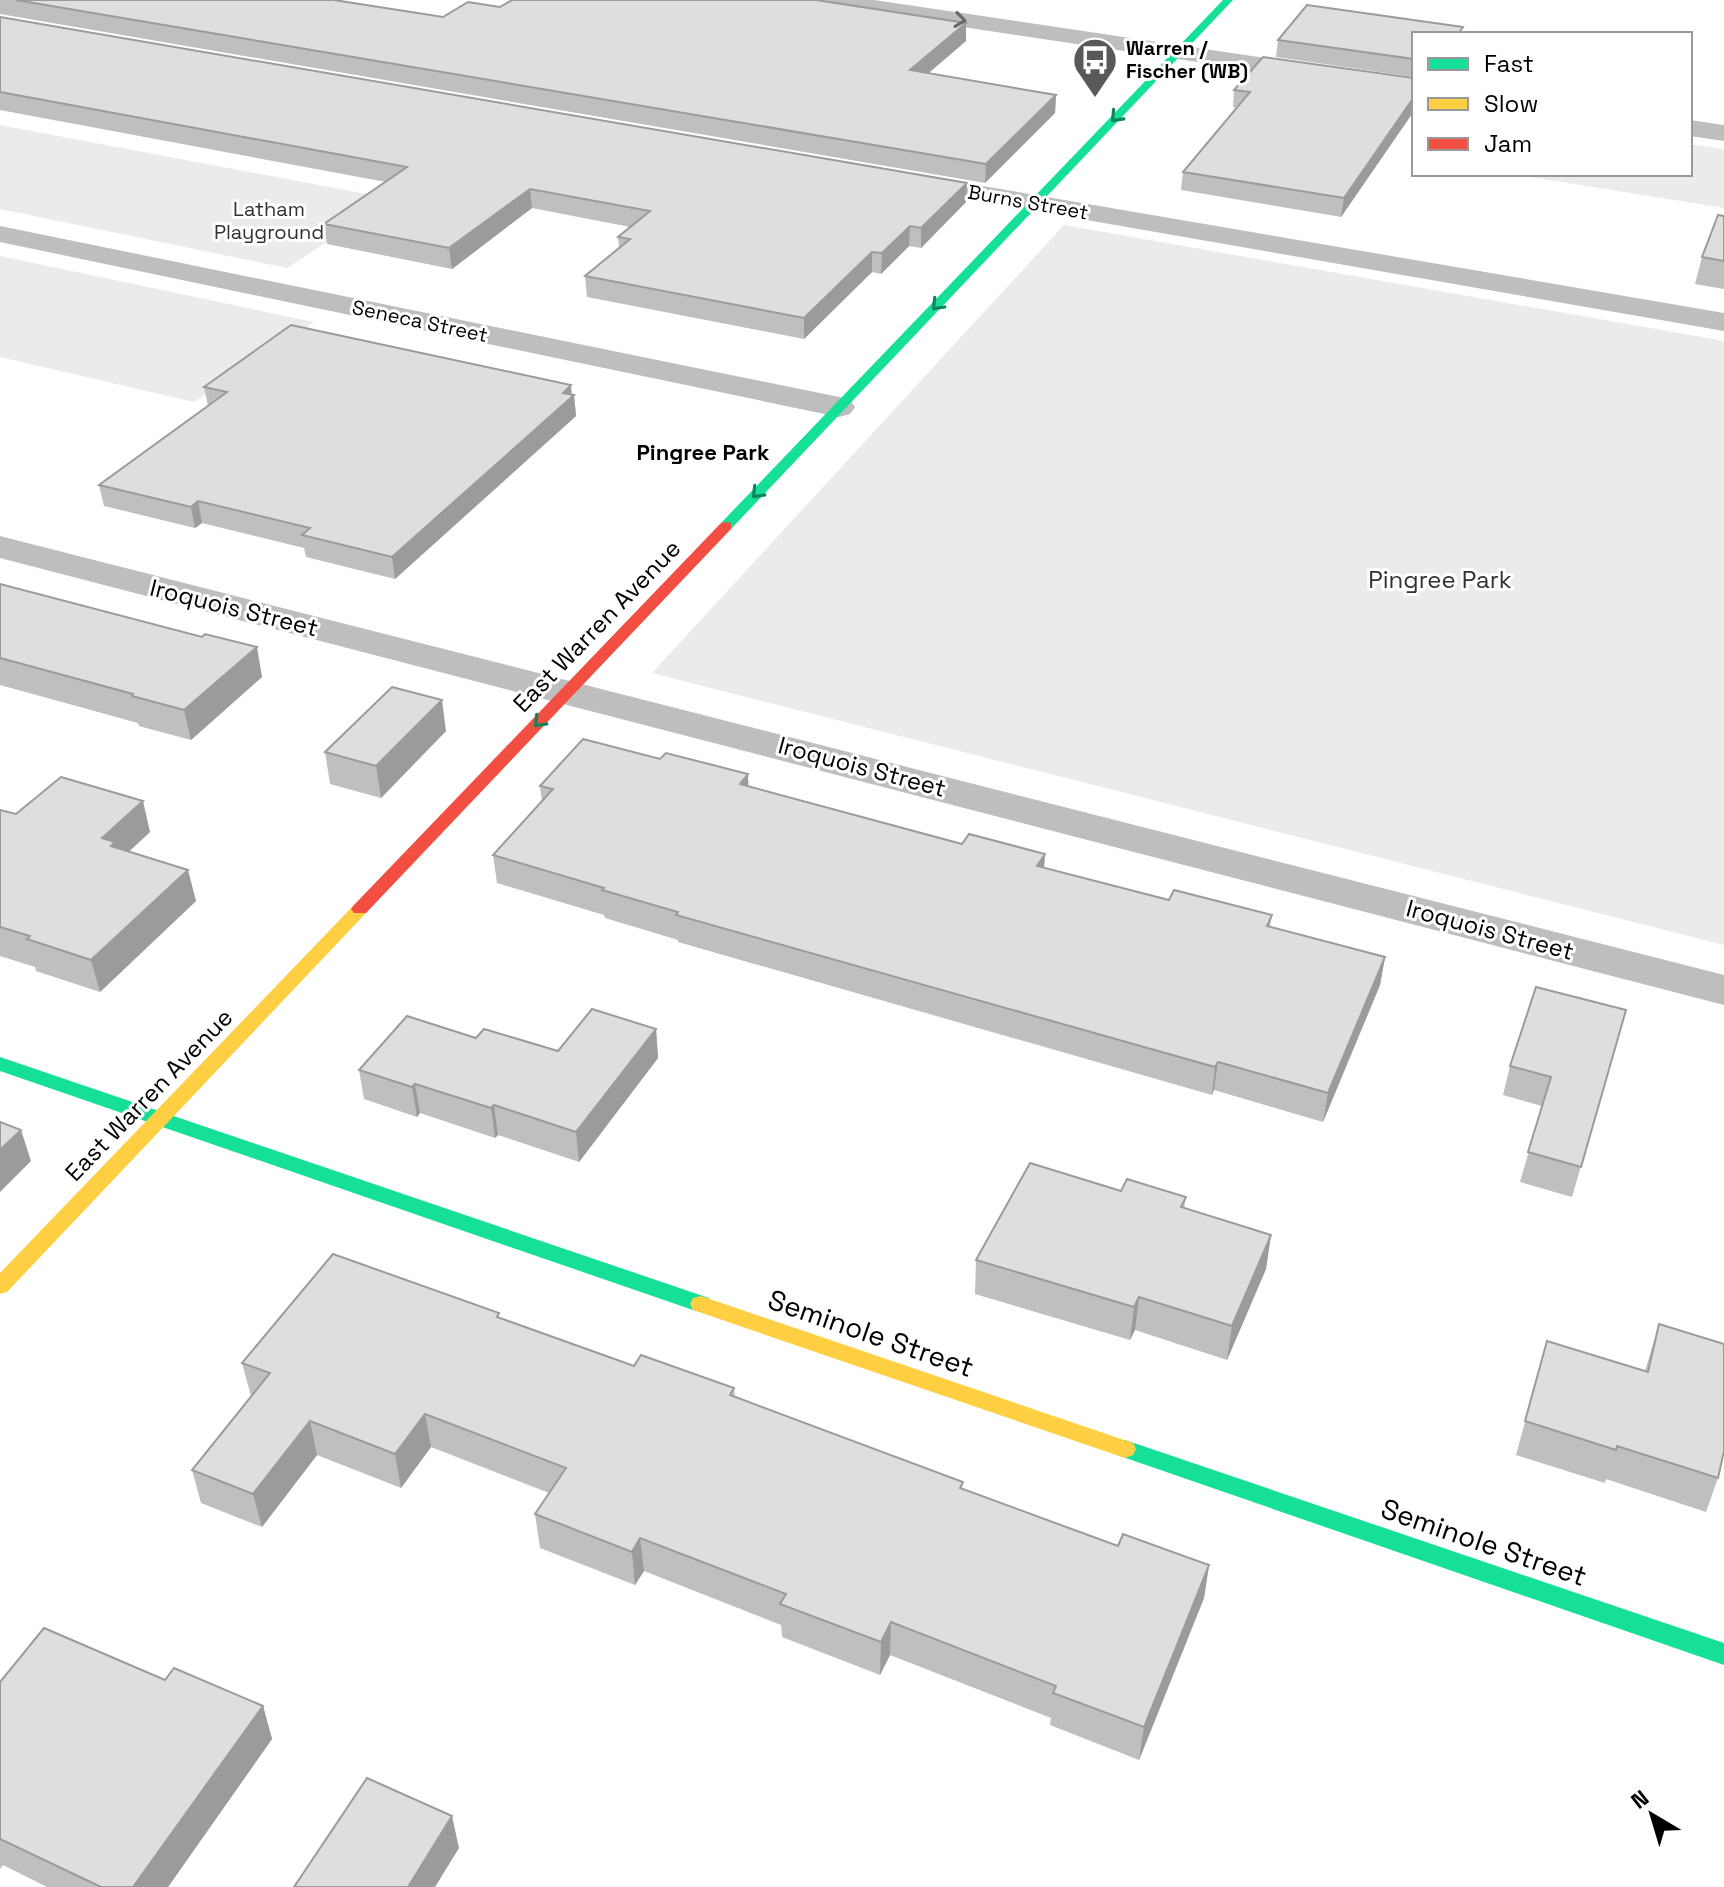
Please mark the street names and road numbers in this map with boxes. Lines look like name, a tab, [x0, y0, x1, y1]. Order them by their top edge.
street label: Burns Street	[966, 179, 1090, 225]
street label: Seneca Street	[350, 294, 490, 348]
street label: East Warren Avenue	[506, 533, 687, 719]
street label: Iroquois Street	[147, 572, 321, 643]
street label: Iroquois Street	[775, 729, 949, 804]
street label: Iroquois Street	[1403, 892, 1577, 967]
street label: East Warren Avenue	[58, 1002, 239, 1188]
street label: Seminole Street	[763, 1281, 979, 1385]
street label: Seminole Street	[1376, 1490, 1592, 1594]

